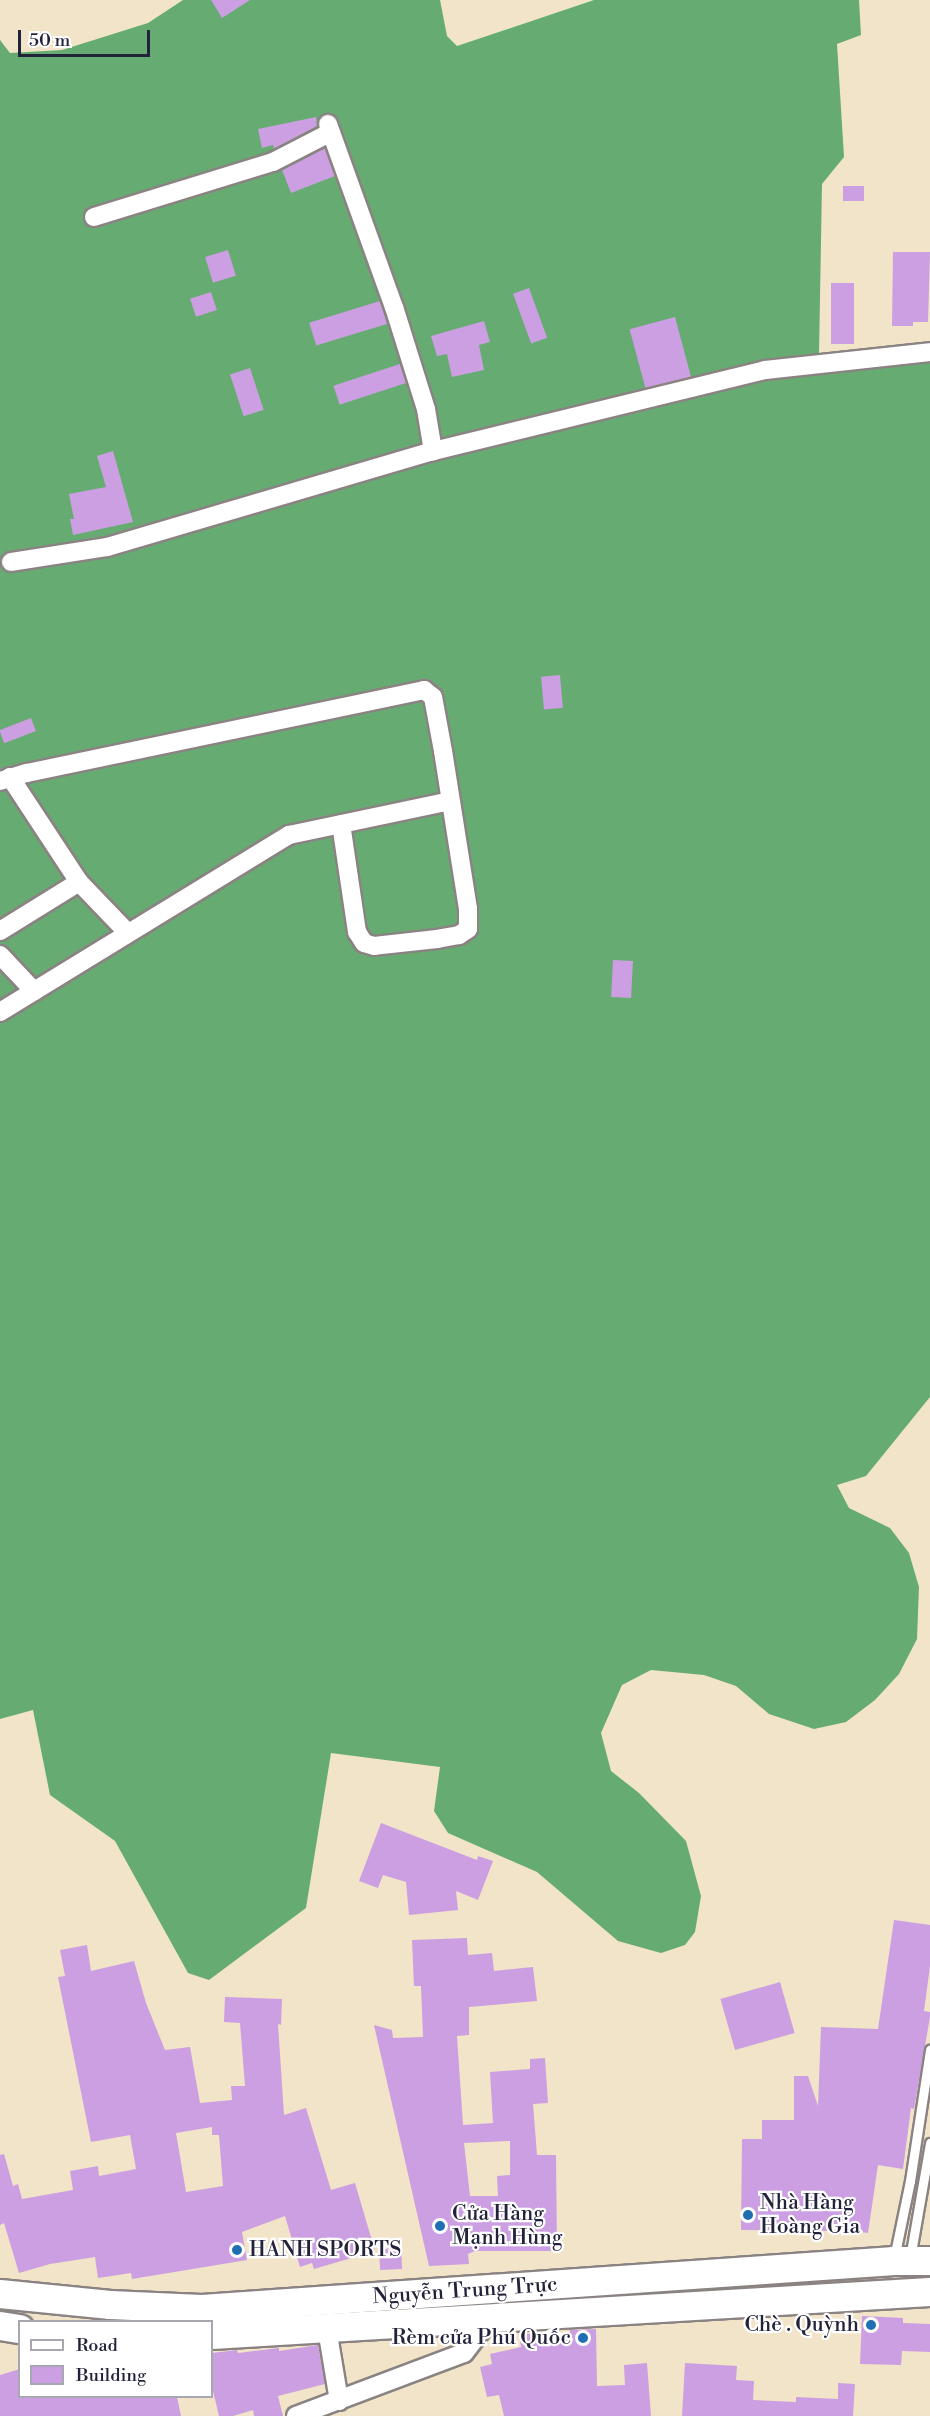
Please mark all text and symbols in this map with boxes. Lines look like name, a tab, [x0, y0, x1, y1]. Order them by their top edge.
scale bar	[21, 18, 153, 56]
text: 50 m	[29, 29, 70, 52]
place label: Nhà Hàng Hoàng Gia	[760, 2190, 860, 2240]
place label: Cửa Hàng Mạnh Hùng	[452, 2201, 563, 2251]
marker: Nhà Hàng Hoàng Gia	[741, 2208, 755, 2222]
marker: Cửa Hàng Mạnh Hùng	[433, 2219, 447, 2233]
place label: HANH SPORTS	[249, 2237, 401, 2263]
marker: HANH SPORTS	[230, 2243, 244, 2257]
street label: Nguyễn Trung Trực	[372, 2272, 558, 2310]
place label: Chè . Quỳnh	[744, 2312, 859, 2338]
marker: Chè . Quỳnh	[864, 2318, 878, 2332]
legend	[18, 2320, 213, 2398]
place label: Rèm cửa Phú Quốc	[392, 2325, 571, 2351]
marker: Rèm cửa Phú Quốc	[576, 2331, 590, 2345]
text: Road	[76, 2334, 118, 2357]
text: Building	[76, 2364, 146, 2387]

